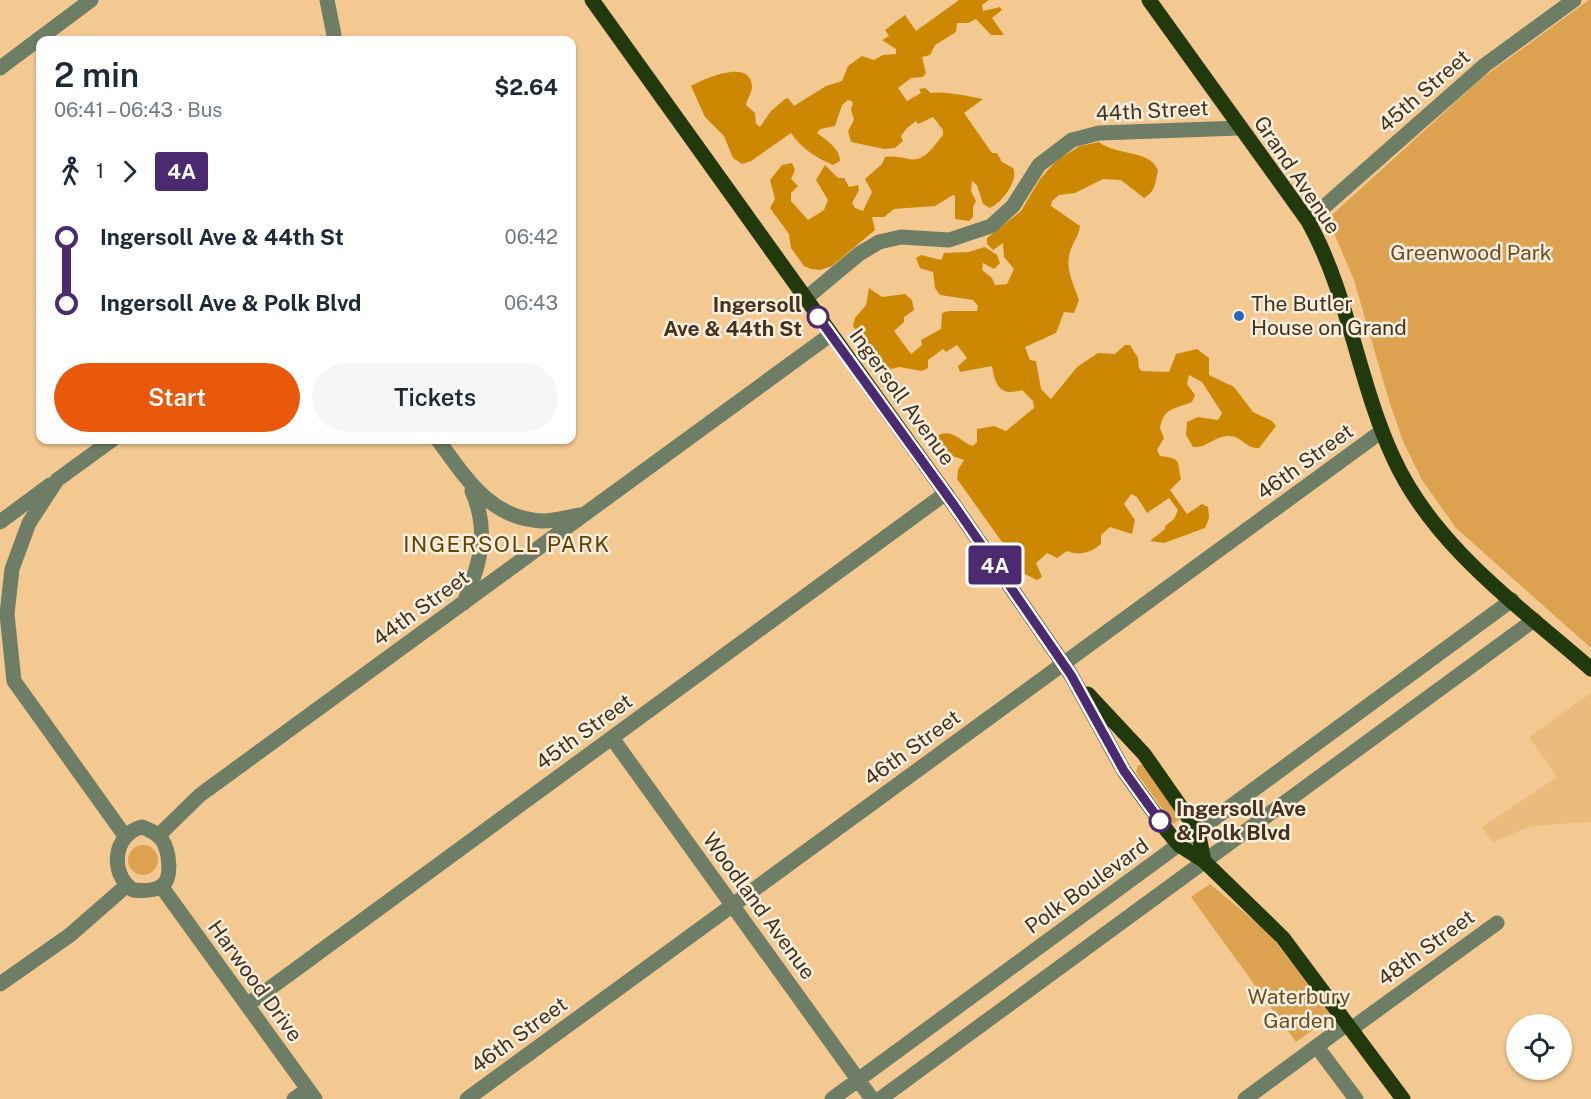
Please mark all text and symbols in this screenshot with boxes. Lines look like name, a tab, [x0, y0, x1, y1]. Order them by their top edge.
street label: 45th Street	[1373, 44, 1475, 137]
text: 2 min	[54, 56, 139, 94]
text: $2.64	[494, 74, 558, 100]
street label: 44th Street	[1095, 95, 1209, 126]
text: 06:41 – 06:43 · Bus	[54, 98, 222, 122]
street label: Grand Avenue	[1249, 111, 1346, 238]
icon: walk	[54, 155, 87, 188]
icon: forward	[113, 155, 146, 188]
text: 1	[96, 159, 104, 183]
text: 4A	[167, 159, 196, 184]
text: Ingersoll Ave & 44th St	[100, 224, 344, 250]
text: 06:42	[505, 225, 558, 249]
park label: Greenwood Park	[1390, 240, 1552, 265]
text: Ingersoll Ave & Polk Blvd	[100, 290, 361, 316]
text: 06:43	[504, 291, 558, 315]
place label: The Butler House on Grand	[1251, 291, 1407, 340]
place label: Ingersoll Ave & 44th St	[663, 292, 802, 341]
marker: Ingersoll Ave & 44th St	[807, 306, 829, 328]
marker: The Butler House on Grand	[1232, 309, 1246, 323]
street label: Ingersoll Avenue	[844, 323, 960, 470]
button: Start	[54, 363, 300, 432]
button: Tickets	[312, 363, 558, 432]
street label: 46th Street	[1252, 418, 1358, 505]
district label: INGERSOLL PARK	[403, 531, 611, 557]
line badge: 4A	[968, 546, 1022, 584]
text: 4A	[980, 553, 1010, 578]
street label: 44th Street	[368, 564, 474, 651]
street label: 45th Street	[531, 688, 637, 775]
street label: 46th Street	[859, 704, 965, 791]
place label: Ingersoll Ave & Polk Blvd	[1176, 796, 1306, 845]
marker: Ingersoll Ave & Polk Blvd	[1149, 810, 1171, 832]
street label: Woodland Avenue	[698, 827, 821, 984]
street label: Polk Boulevard	[1020, 832, 1153, 939]
street label: 48th Street	[1372, 904, 1479, 991]
street label: Harwood Drive	[203, 915, 308, 1046]
park label: Waterbury Garden	[1248, 984, 1350, 1033]
street label: 46th Street	[466, 991, 572, 1078]
map controls	[1506, 1014, 1572, 1080]
button: locate	[1506, 1014, 1572, 1080]

